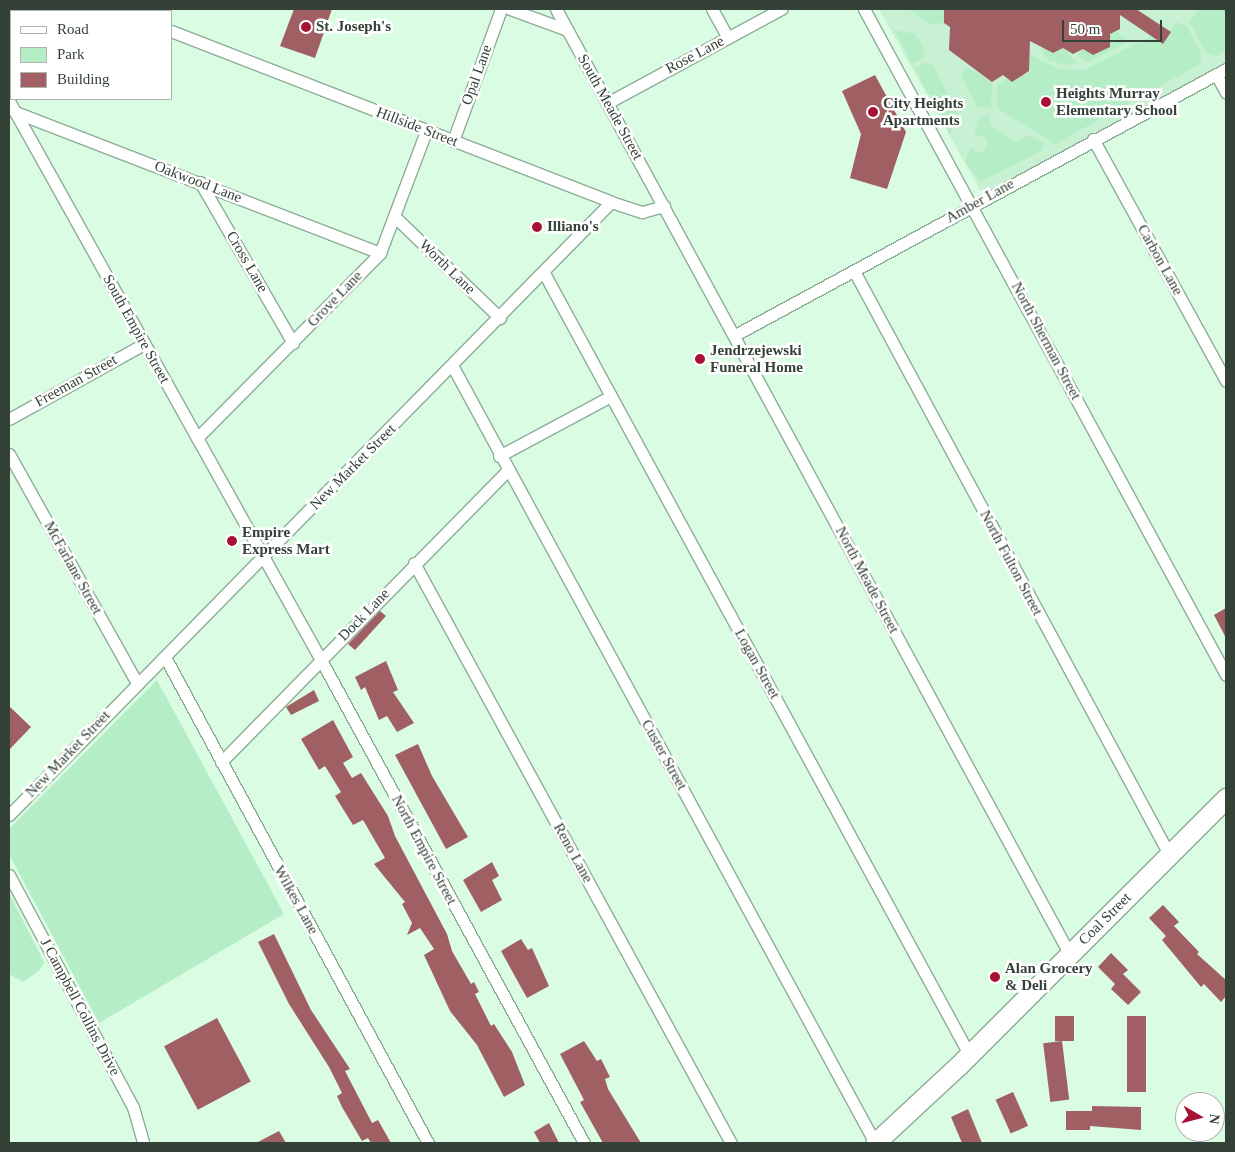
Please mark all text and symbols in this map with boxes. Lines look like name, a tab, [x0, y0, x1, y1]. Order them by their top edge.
legend	[10, 10, 172, 100]
scale bar	[1065, 10, 1165, 42]
place label: St. Joseph's	[316, 18, 391, 36]
text: Road	[57, 21, 89, 37]
marker: St. Joseph's	[300, 21, 312, 33]
text: 50 m	[1070, 21, 1100, 37]
street label: Rose Lane	[663, 32, 727, 78]
street label: Opal Lane	[458, 42, 496, 108]
text: Park	[57, 46, 85, 62]
street label: South Meade Street	[573, 51, 647, 163]
text: Building	[57, 71, 110, 87]
place label: Heights Murray Elementary School	[1056, 84, 1177, 119]
place label: City Heights Apartments	[883, 94, 963, 129]
marker: Heights Murray Elementary School	[1040, 96, 1052, 108]
street label: Hillside Street	[374, 103, 460, 151]
marker: City Heights Apartments	[867, 106, 879, 118]
street label: Oakwood Lane	[152, 157, 244, 207]
street label: Amber Lane	[943, 175, 1017, 227]
place label: Illiano's	[547, 218, 599, 236]
marker: Illiano's	[531, 221, 543, 233]
street label: Carbon Lane	[1133, 222, 1187, 298]
street label: Cross Lane	[222, 228, 272, 296]
street label: Worth Lane	[415, 236, 479, 298]
street label: Grove Lane	[304, 267, 366, 331]
street label: South Empire Street	[99, 271, 173, 387]
street label: North Sherman Street	[1007, 279, 1085, 403]
place label: Jendrzejewski Funeral Home	[710, 341, 803, 376]
street label: Freeman Street	[32, 351, 120, 411]
marker: Jendrzejewski Funeral Home	[694, 353, 706, 365]
street label: New Market Street	[306, 420, 400, 514]
street label: North Fulton Street	[976, 507, 1046, 619]
street label: McFarlane Street	[40, 518, 106, 618]
place label: Empire Express Mart	[242, 523, 330, 558]
street label: North Meade Street	[831, 524, 903, 636]
marker: Empire Express Mart	[226, 535, 238, 547]
street label: Dock Lane	[335, 585, 393, 645]
street label: Logan Street	[730, 626, 784, 702]
street label: New Market Street	[22, 707, 114, 801]
street label: Custer Street	[637, 717, 691, 793]
street label: North Empire Street	[388, 792, 460, 908]
street label: Reno Lane	[549, 820, 597, 886]
street label: Wilkes Lane	[270, 863, 322, 937]
street label: Coal Street	[1075, 889, 1135, 949]
street label: J Campbell Collins Drive	[36, 935, 124, 1079]
place label: Alan Grocery & Deli	[1005, 959, 1093, 994]
marker: Alan Grocery & Deli	[989, 971, 1001, 983]
north arrow	[1175, 1092, 1225, 1142]
text: N	[1206, 1113, 1222, 1125]

